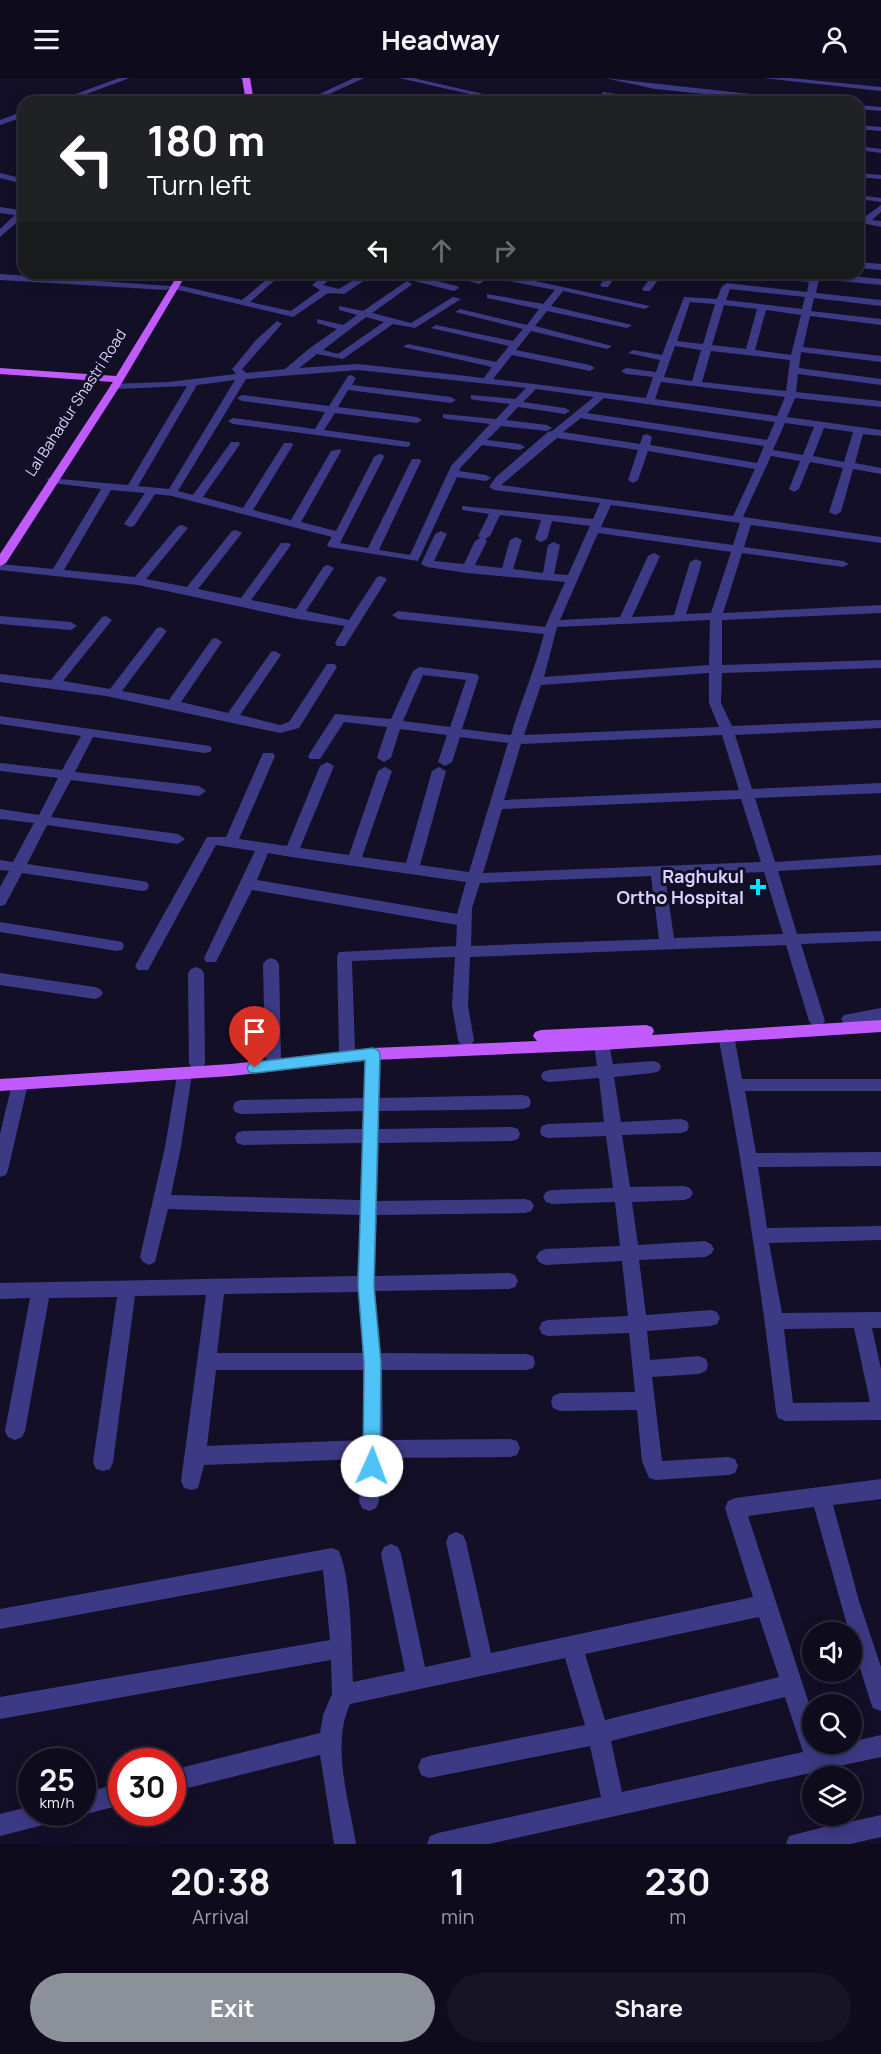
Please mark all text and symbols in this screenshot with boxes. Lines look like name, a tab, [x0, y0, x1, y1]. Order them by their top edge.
text: Headway	[381, 21, 500, 58]
icon: menu	[30, 23, 63, 56]
icon: person	[818, 23, 851, 56]
text: 180 m	[147, 111, 265, 169]
icon: left	[48, 120, 126, 198]
text: Turn left	[147, 166, 251, 203]
icon: left	[362, 234, 395, 267]
icon: ahead	[425, 234, 458, 267]
icon: right	[488, 234, 521, 267]
street label: Lal Bahadur Shastri Road	[20, 325, 131, 480]
place label: Raghukul Ortho Hospital	[617, 864, 744, 909]
marker: Raghukul Ortho Hospital	[749, 878, 767, 896]
pin	[229, 1006, 280, 1068]
icon: arrive	[238, 1015, 271, 1048]
position arrow	[340, 1434, 404, 1498]
map controls	[802, 1622, 862, 1826]
button: sound	[802, 1622, 862, 1682]
button: search	[802, 1694, 862, 1754]
speed limit sign: 30	[108, 1748, 186, 1826]
text: 25	[39, 1759, 75, 1800]
button: layers	[802, 1766, 862, 1826]
text: km/h	[40, 1792, 74, 1813]
text: 20:38	[170, 1857, 271, 1906]
text: 1	[450, 1857, 466, 1906]
text: 230	[645, 1857, 711, 1906]
text: Arrival	[192, 1903, 249, 1930]
text: min	[441, 1903, 474, 1930]
text: m	[669, 1903, 686, 1930]
button: Exit	[30, 1973, 435, 2042]
button: Share	[447, 1973, 851, 2042]

